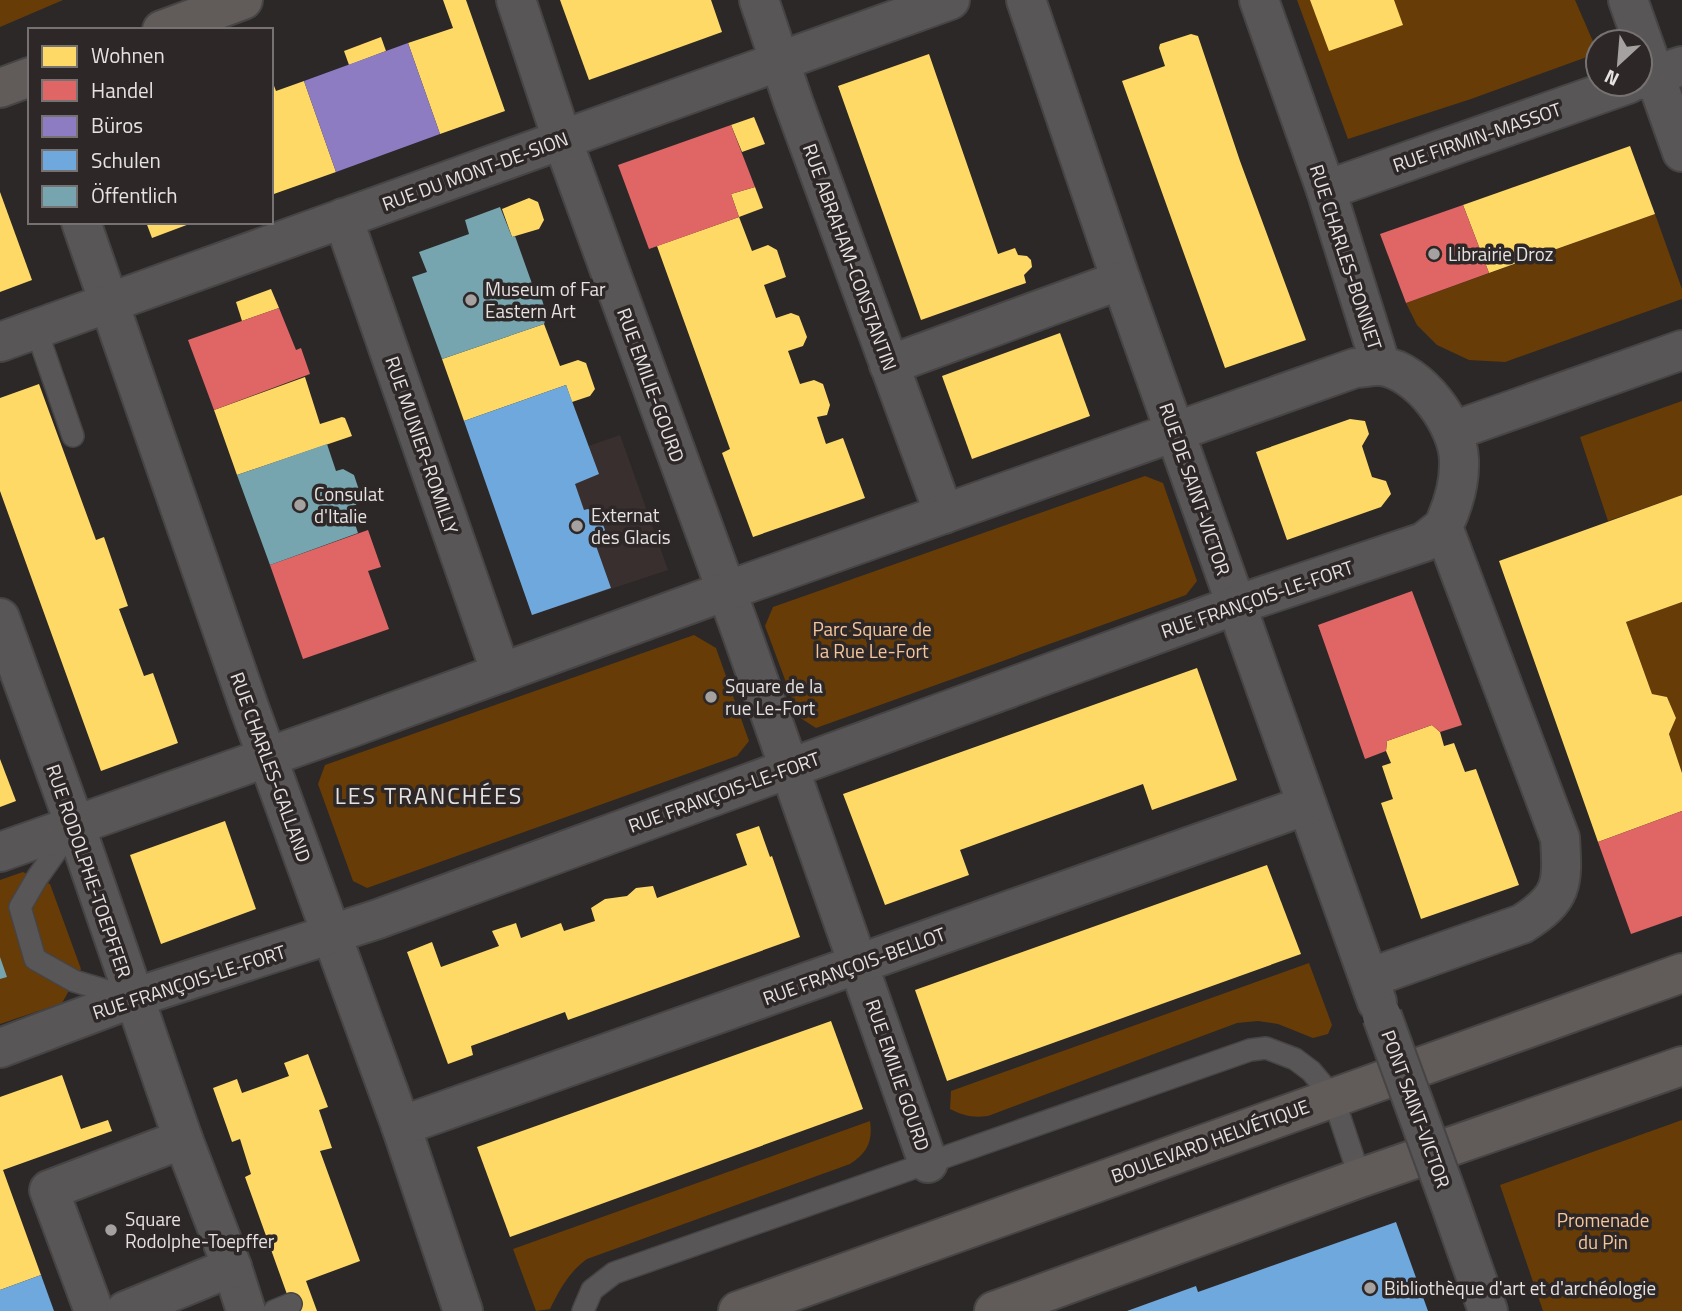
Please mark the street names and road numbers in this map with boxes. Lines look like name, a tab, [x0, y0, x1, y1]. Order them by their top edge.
street label: RUE FIRMIN-MASSOT	[1389, 94, 1565, 179]
street label: RUE DU MONT-DE-SION	[378, 123, 572, 218]
street label: RUE ABRAHAM-CONSTANTIN	[796, 139, 905, 374]
street label: RUE CHARLES-BONNET	[1303, 160, 1390, 353]
street label: RUE EMILIE-GOURD	[610, 304, 693, 466]
street label: RUE MUNIER-ROMILLY	[378, 352, 467, 538]
street label: RUE DE SAINT-VICTOR	[1152, 399, 1239, 579]
street label: RUE FRANÇOIS-LE-FORT	[1157, 552, 1357, 645]
street label: RUE CHARLES-GALLAND	[224, 668, 319, 866]
street label: RUE FRANÇOIS-LE-FORT	[624, 743, 824, 840]
street label: RUE RODOLPHE-TOEPFFER	[39, 760, 140, 982]
street label: RUE FRANÇOIS-BELLOT	[758, 919, 949, 1012]
street label: RUE FRANÇOIS-LE-FORT	[88, 937, 289, 1026]
street label: RUE EMILIE GOURD	[859, 995, 938, 1155]
street label: PONT SAINT-VICTOR	[1374, 1026, 1459, 1192]
street label: BOULEVARD HELVÉTIQUE	[1107, 1091, 1313, 1190]

